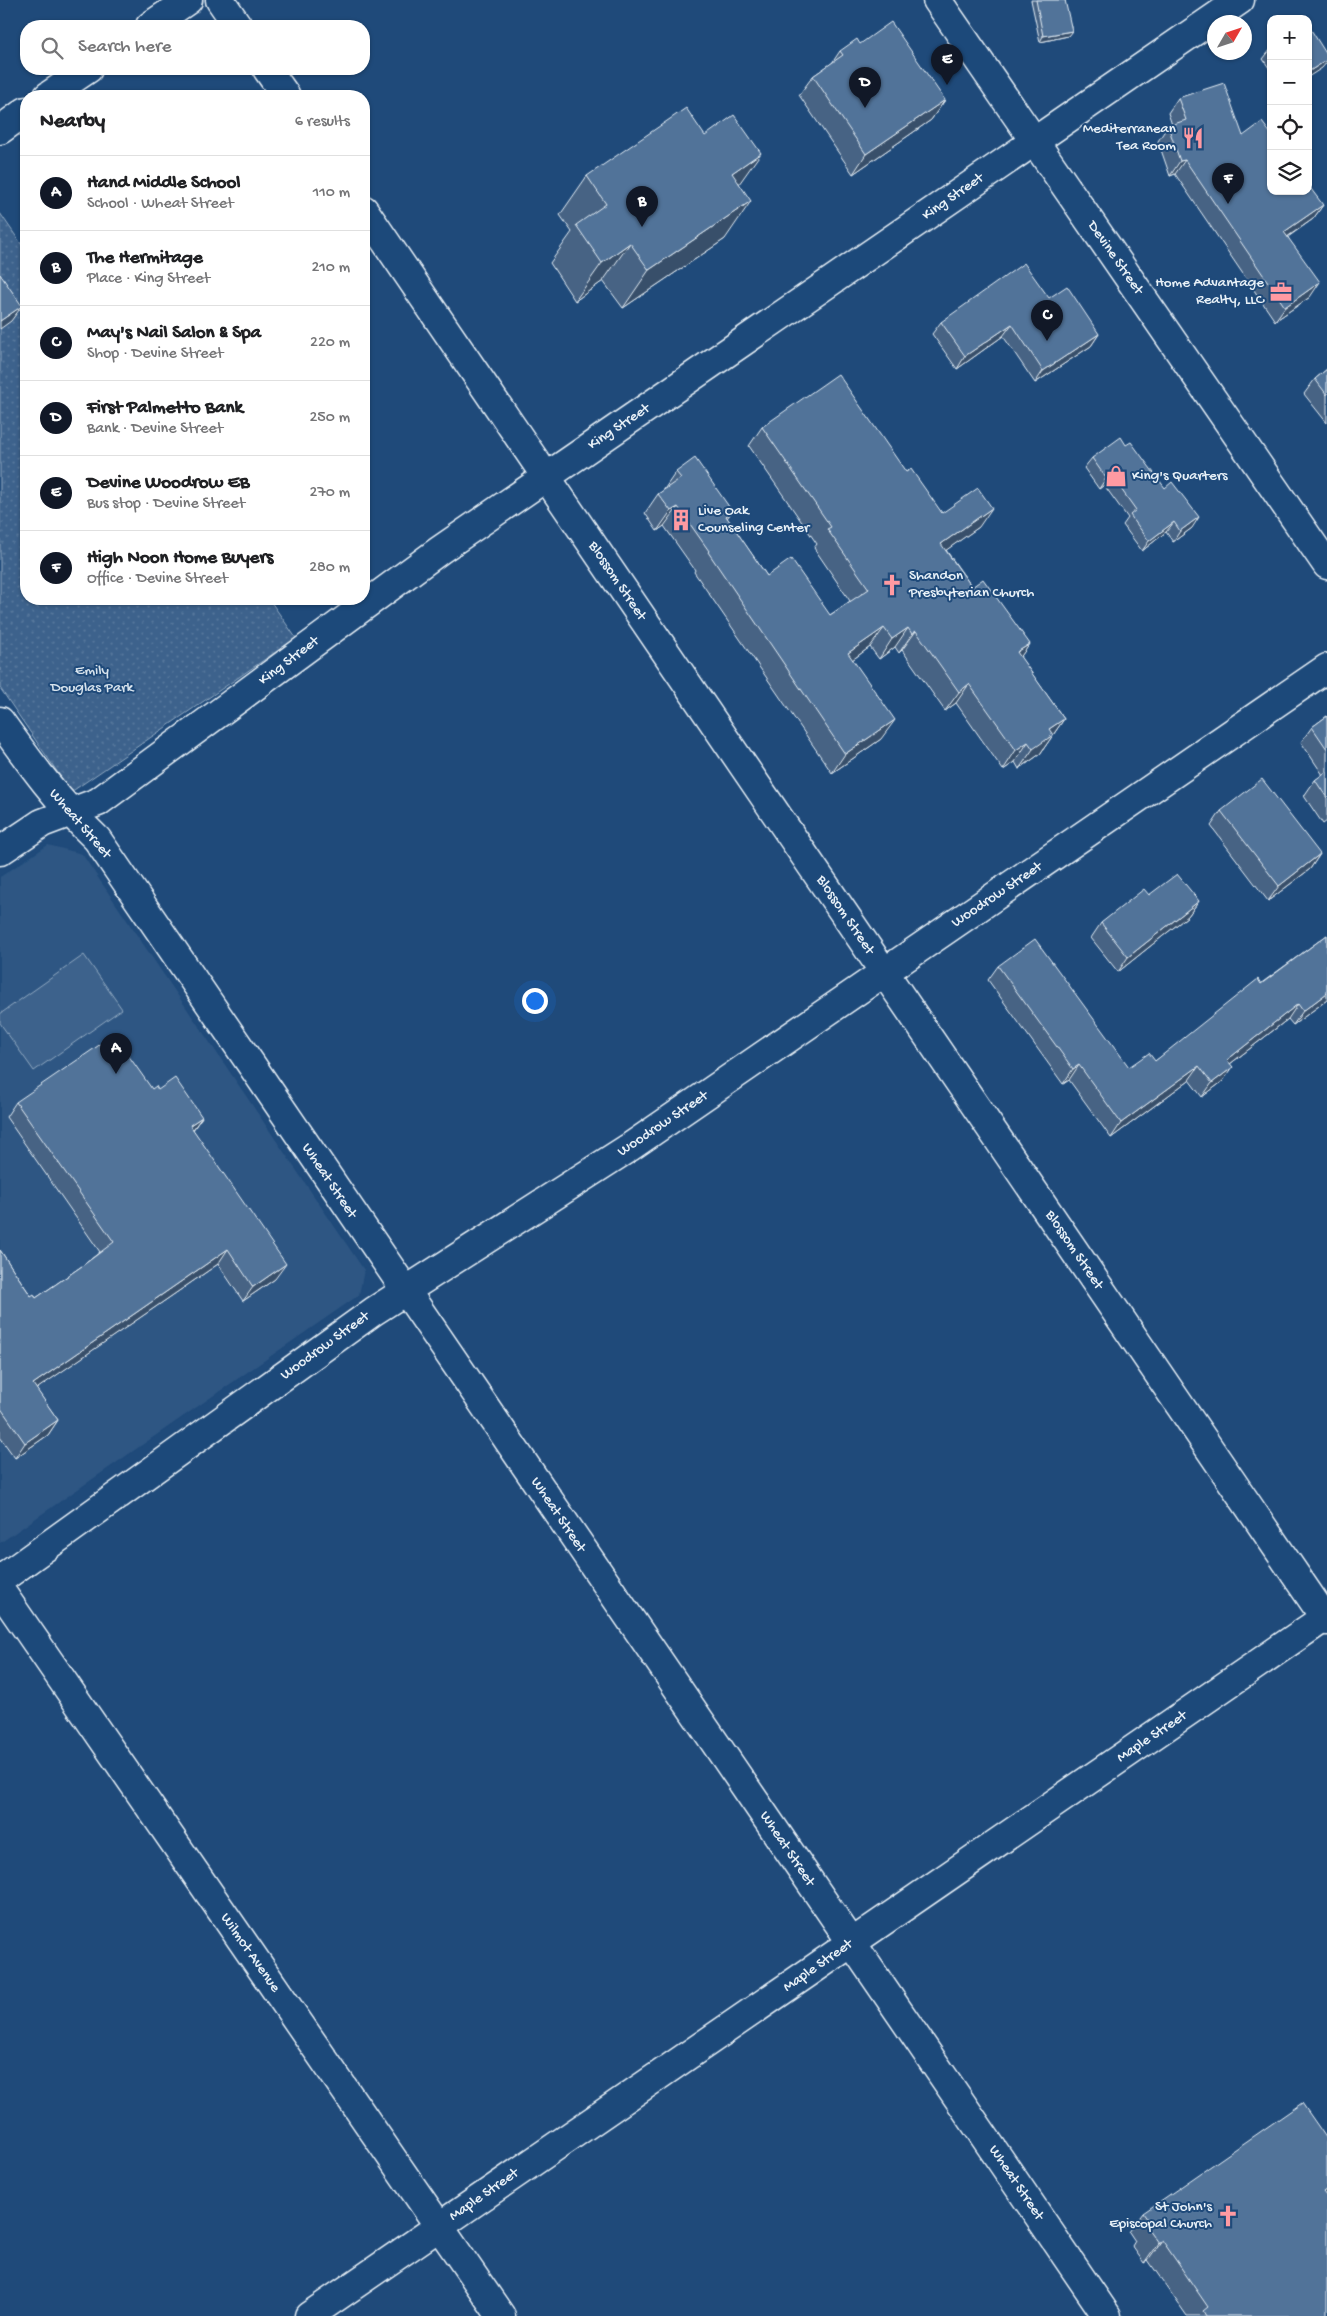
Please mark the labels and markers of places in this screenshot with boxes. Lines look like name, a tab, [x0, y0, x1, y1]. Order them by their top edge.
pin: E	[931, 44, 963, 85]
pin: D	[849, 67, 881, 108]
place label: Mediterranean Tea Room	[1083, 120, 1176, 155]
restaurant icon: Mediterranean Tea Room	[1180, 125, 1206, 151]
pin: F	[1212, 163, 1244, 204]
pin: B	[626, 186, 658, 227]
place label: Home Advantage Realty, LLC	[1155, 274, 1265, 309]
office icon: Home Advantage Realty, LLC	[1268, 279, 1294, 305]
pin: C	[1031, 300, 1063, 341]
shop icon: King's Quarters	[1103, 463, 1129, 489]
place label: King's Quarters	[1132, 467, 1228, 485]
place label: Live Oak Counseling Center	[698, 502, 811, 537]
building icon: Live Oak Counseling Center	[668, 507, 694, 533]
place label: Shandon Presbyterian Church	[908, 567, 1034, 602]
church icon: Shandon Presbyterian Church	[879, 572, 905, 598]
pin: A	[100, 1033, 132, 1074]
place label: St John's Episcopal Church	[1109, 2198, 1212, 2233]
church icon: St John's Episcopal Church	[1215, 2203, 1241, 2229]

